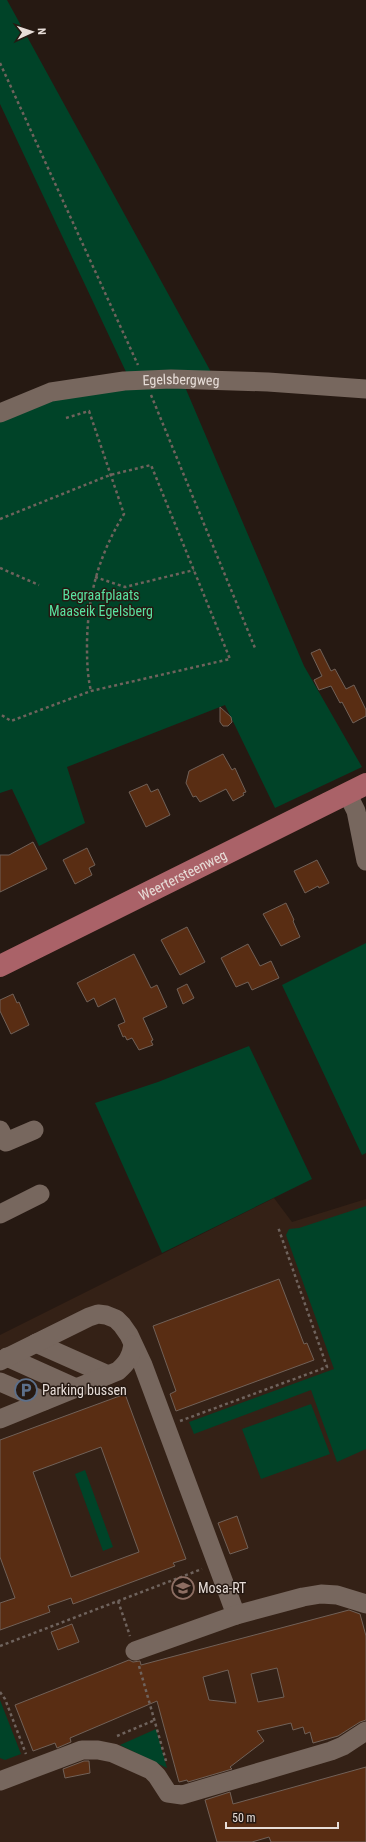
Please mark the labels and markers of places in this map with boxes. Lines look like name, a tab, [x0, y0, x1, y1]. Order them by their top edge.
parking icon: Parking bussen	[13, 1377, 39, 1403]
place label: Parking bussen	[42, 1382, 127, 1398]
school or university icon: Mosa-RT	[170, 1575, 196, 1601]
place label: Mosa-RT	[198, 1580, 246, 1596]

